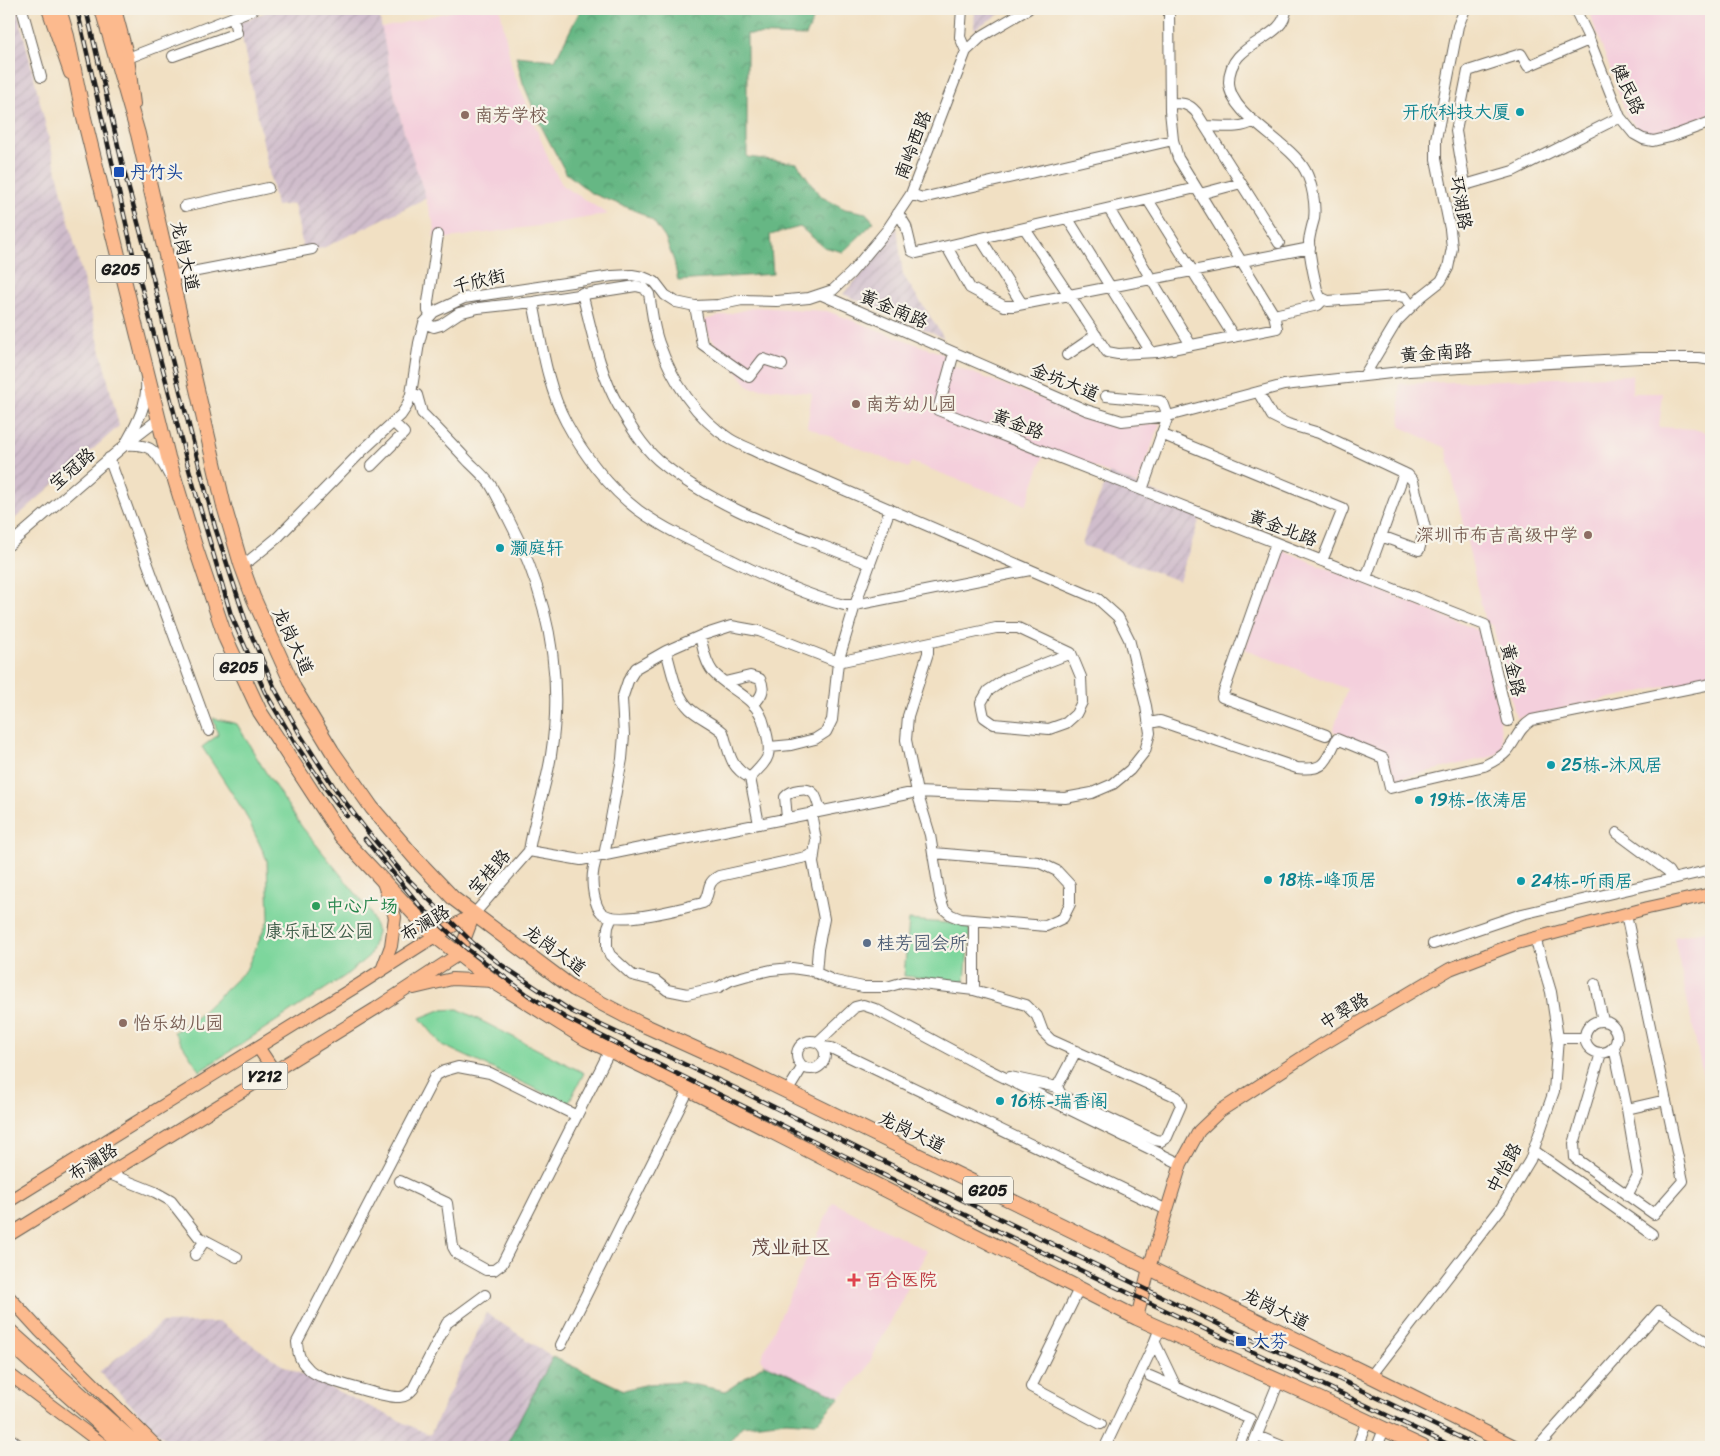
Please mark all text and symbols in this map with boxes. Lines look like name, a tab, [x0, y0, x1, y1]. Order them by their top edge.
street label: 健民路	[1602, 58, 1654, 120]
place label: 开欣科技大厦	[1402, 96, 1510, 128]
place label: 南芳学校	[475, 99, 547, 131]
street label: 南岭西路	[885, 106, 941, 184]
marker: 开欣科技大厦	[1514, 106, 1526, 118]
marker: 南芳学校	[459, 109, 471, 121]
place label: 丹竹头	[130, 156, 184, 188]
marker: 丹竹头	[112, 165, 126, 179]
street label: 环湖路	[1441, 174, 1481, 232]
street label: 龙岗大道	[161, 217, 209, 295]
road number: G205	[96, 255, 146, 282]
street label: 千欣街	[449, 259, 509, 303]
street label: 黄金南路	[855, 280, 933, 338]
street label: 黄金南路	[1399, 335, 1473, 371]
street label: 金坑大道	[1026, 354, 1104, 410]
place label: 南芳幼儿园	[866, 388, 956, 420]
marker: 南芳幼儿园	[850, 398, 862, 410]
street label: 黄金路	[987, 399, 1049, 449]
street label: 宝冠路	[41, 439, 103, 499]
street label: 黄金北路	[1244, 500, 1322, 556]
place label: 深圳市布吉高级中学	[1416, 519, 1578, 551]
marker: 深圳市布吉高级中学	[1582, 529, 1594, 541]
place label: 灏庭轩	[510, 532, 564, 564]
marker: 灏庭轩	[494, 542, 506, 554]
street label: 龙岗大道	[263, 602, 323, 680]
street label: 黄金路	[1491, 640, 1535, 700]
road number: G205	[214, 654, 264, 680]
place label: 25栋-沐风居	[1561, 749, 1663, 781]
marker: 25栋-沐风居	[1545, 759, 1557, 771]
place label: 19栋-依涛居	[1429, 784, 1528, 816]
marker: 19栋-依涛居	[1413, 794, 1425, 806]
street label: 宝桂路	[459, 841, 519, 903]
place label: 18栋-峰顶居	[1278, 864, 1377, 896]
place label: 24栋-听雨居	[1531, 865, 1633, 897]
marker: 18栋-峰顶居	[1262, 874, 1274, 886]
marker: 24栋-听雨居	[1515, 875, 1527, 887]
place label: 中心广场	[326, 890, 398, 922]
street label: 布澜路	[394, 895, 456, 951]
marker: 中心广场	[310, 900, 322, 912]
park label: 康乐社区公园	[265, 915, 373, 947]
street label: 龙岗大道	[516, 916, 594, 984]
place label: 桂芳园会所	[877, 927, 967, 959]
marker: 桂芳园会所	[861, 937, 873, 949]
street label: 中翠路	[1313, 983, 1375, 1039]
place label: 怡乐幼儿园	[133, 1007, 223, 1039]
marker: 怡乐幼儿园	[117, 1017, 129, 1029]
road number: Y212	[242, 1062, 288, 1090]
place label: 16栋-瑞香阁	[1010, 1085, 1108, 1117]
marker: 16栋-瑞香阁	[994, 1095, 1006, 1107]
street label: 龙岗大道	[873, 1102, 951, 1162]
street label: 布澜路	[62, 1134, 124, 1190]
street label: 中怡路	[1477, 1137, 1531, 1199]
road number: G205	[963, 1176, 1013, 1204]
district label: 茂业社区	[751, 1230, 831, 1265]
place label: 百合医院	[865, 1264, 937, 1296]
marker: 百合医院	[847, 1273, 861, 1287]
street label: 龙岗大道	[1237, 1279, 1315, 1339]
place label: 大芬	[1252, 1325, 1288, 1357]
marker: 大芬	[1234, 1334, 1248, 1348]

